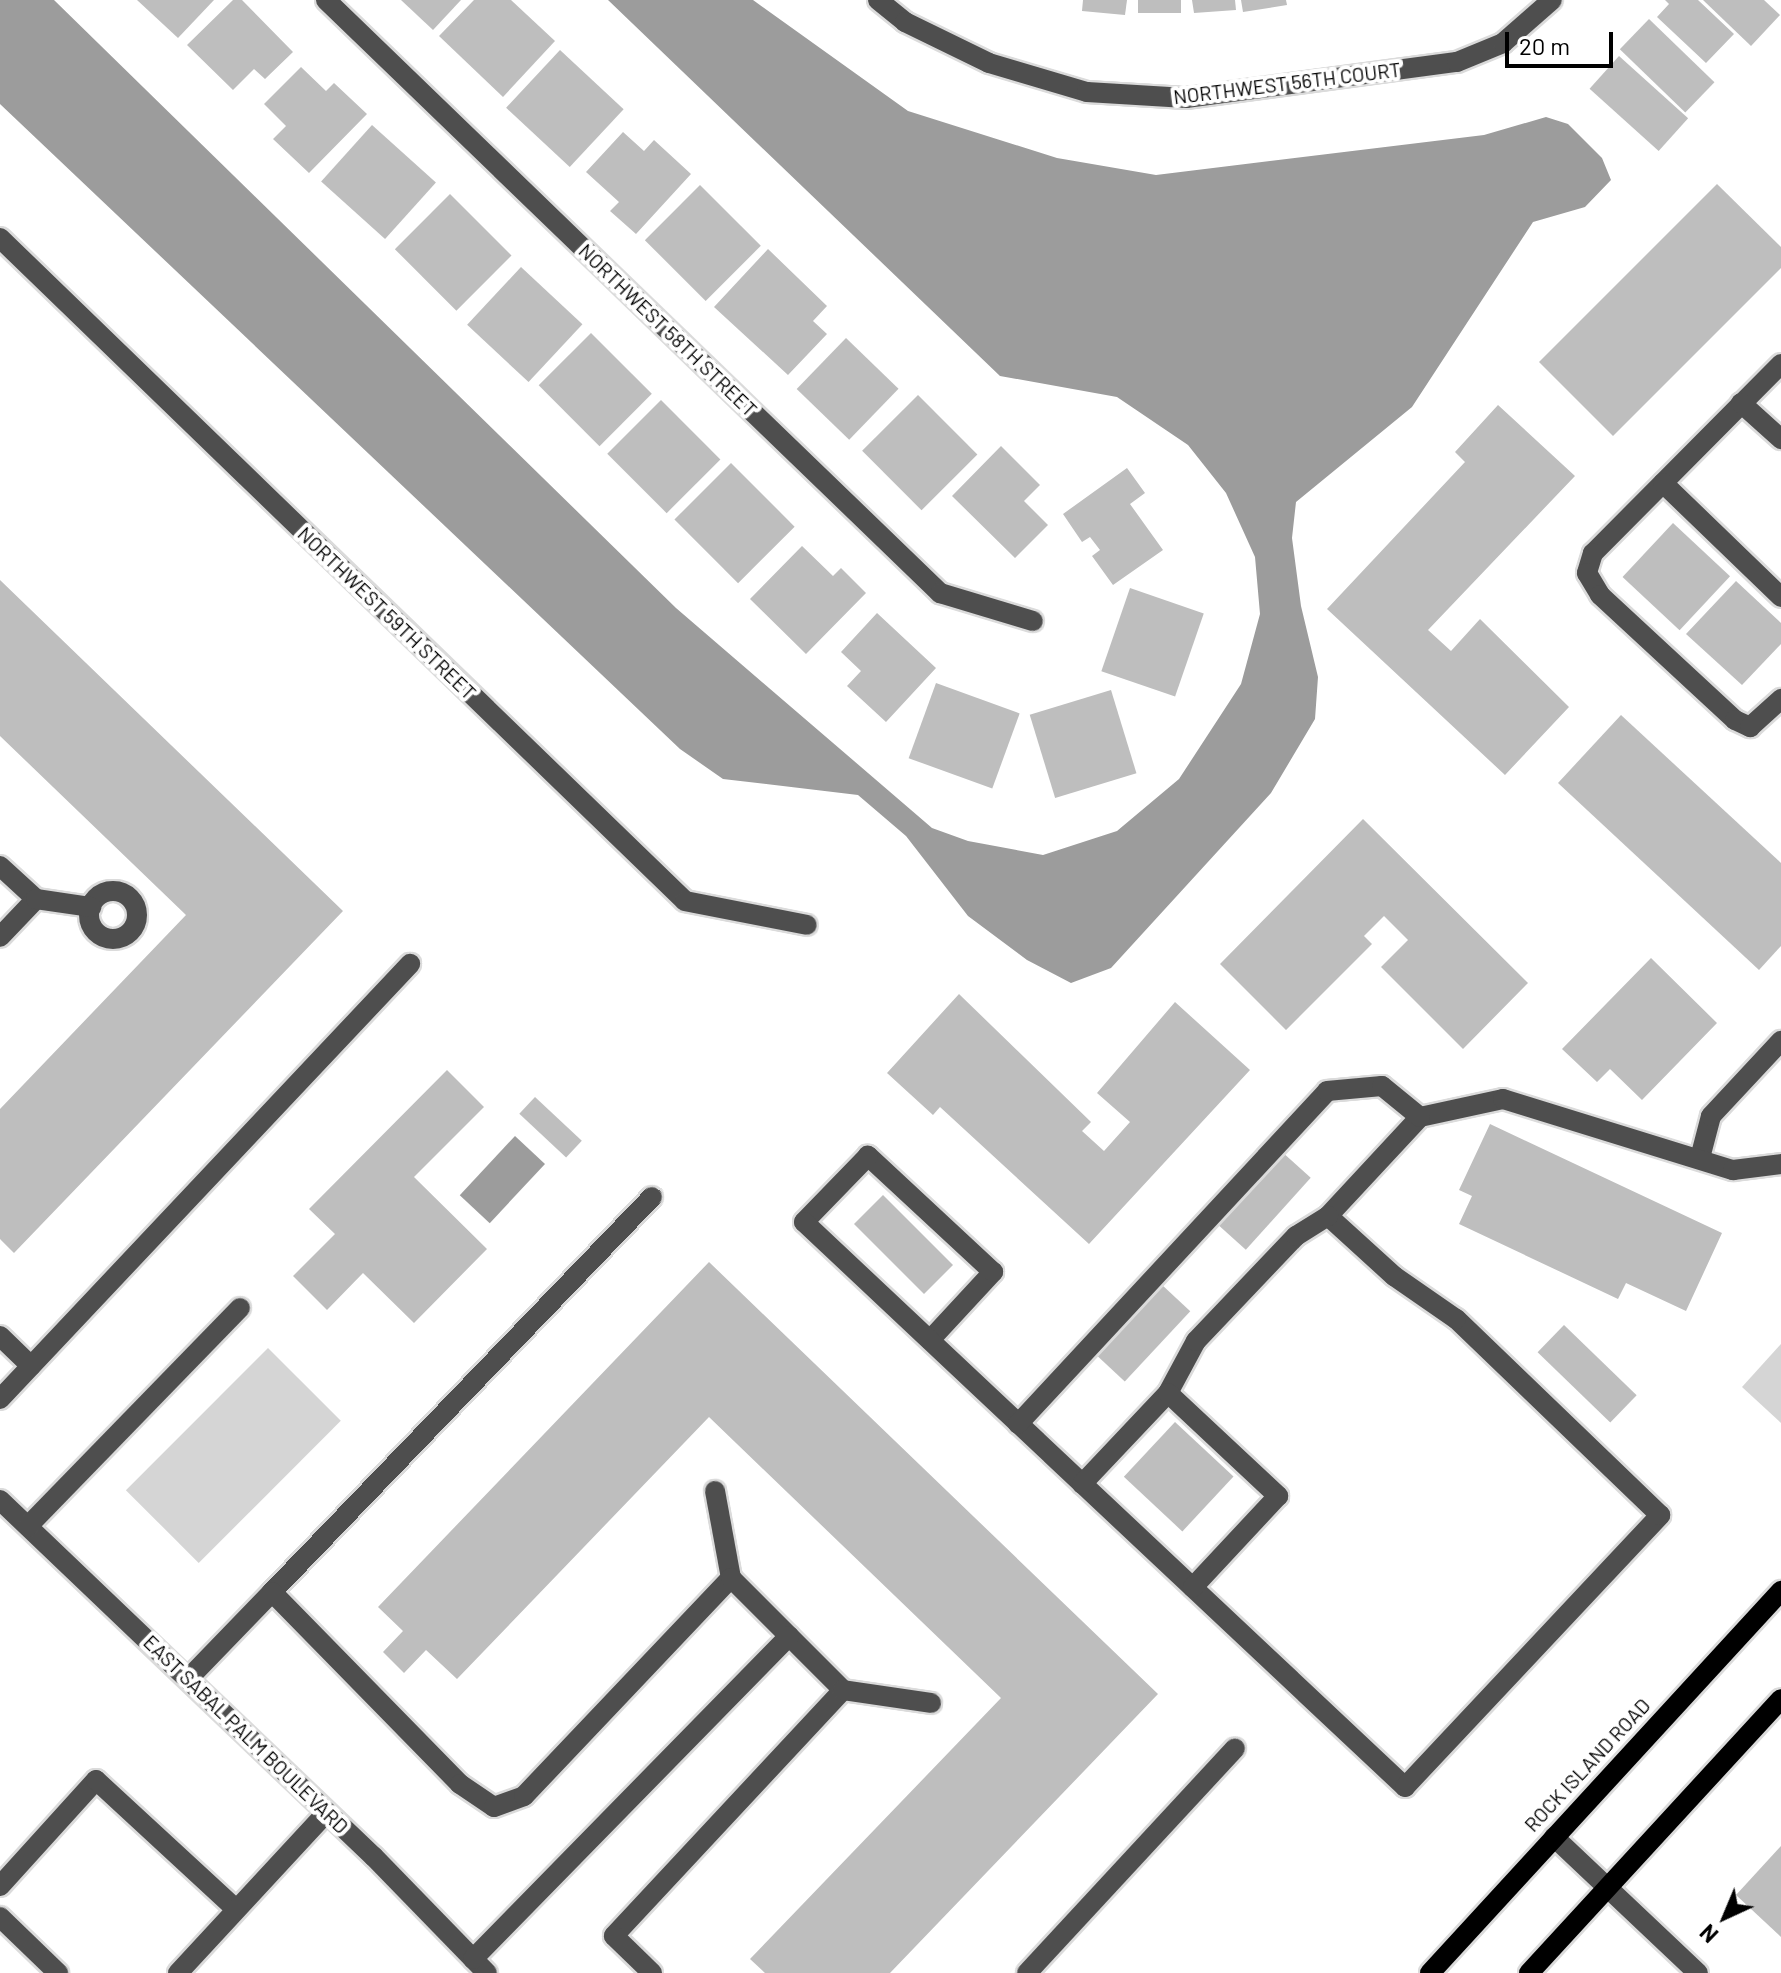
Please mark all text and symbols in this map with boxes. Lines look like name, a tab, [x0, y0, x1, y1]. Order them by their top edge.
scale bar	[1509, 16, 1617, 66]
text: 20 m	[1519, 31, 1570, 60]
street label: NORTHWEST 56TH COURT	[1172, 57, 1402, 109]
street label: NORTHWEST 58TH STREET	[574, 239, 762, 421]
street label: NORTHWEST 59TH STREET	[293, 522, 481, 704]
street label: EAST SABAL PALM BOULEVARD	[139, 1630, 353, 1838]
street label: ROCK ISLAND ROAD	[1519, 1694, 1655, 1836]
north arrow	[1685, 1877, 1765, 1957]
text: N	[1694, 1920, 1723, 1949]

